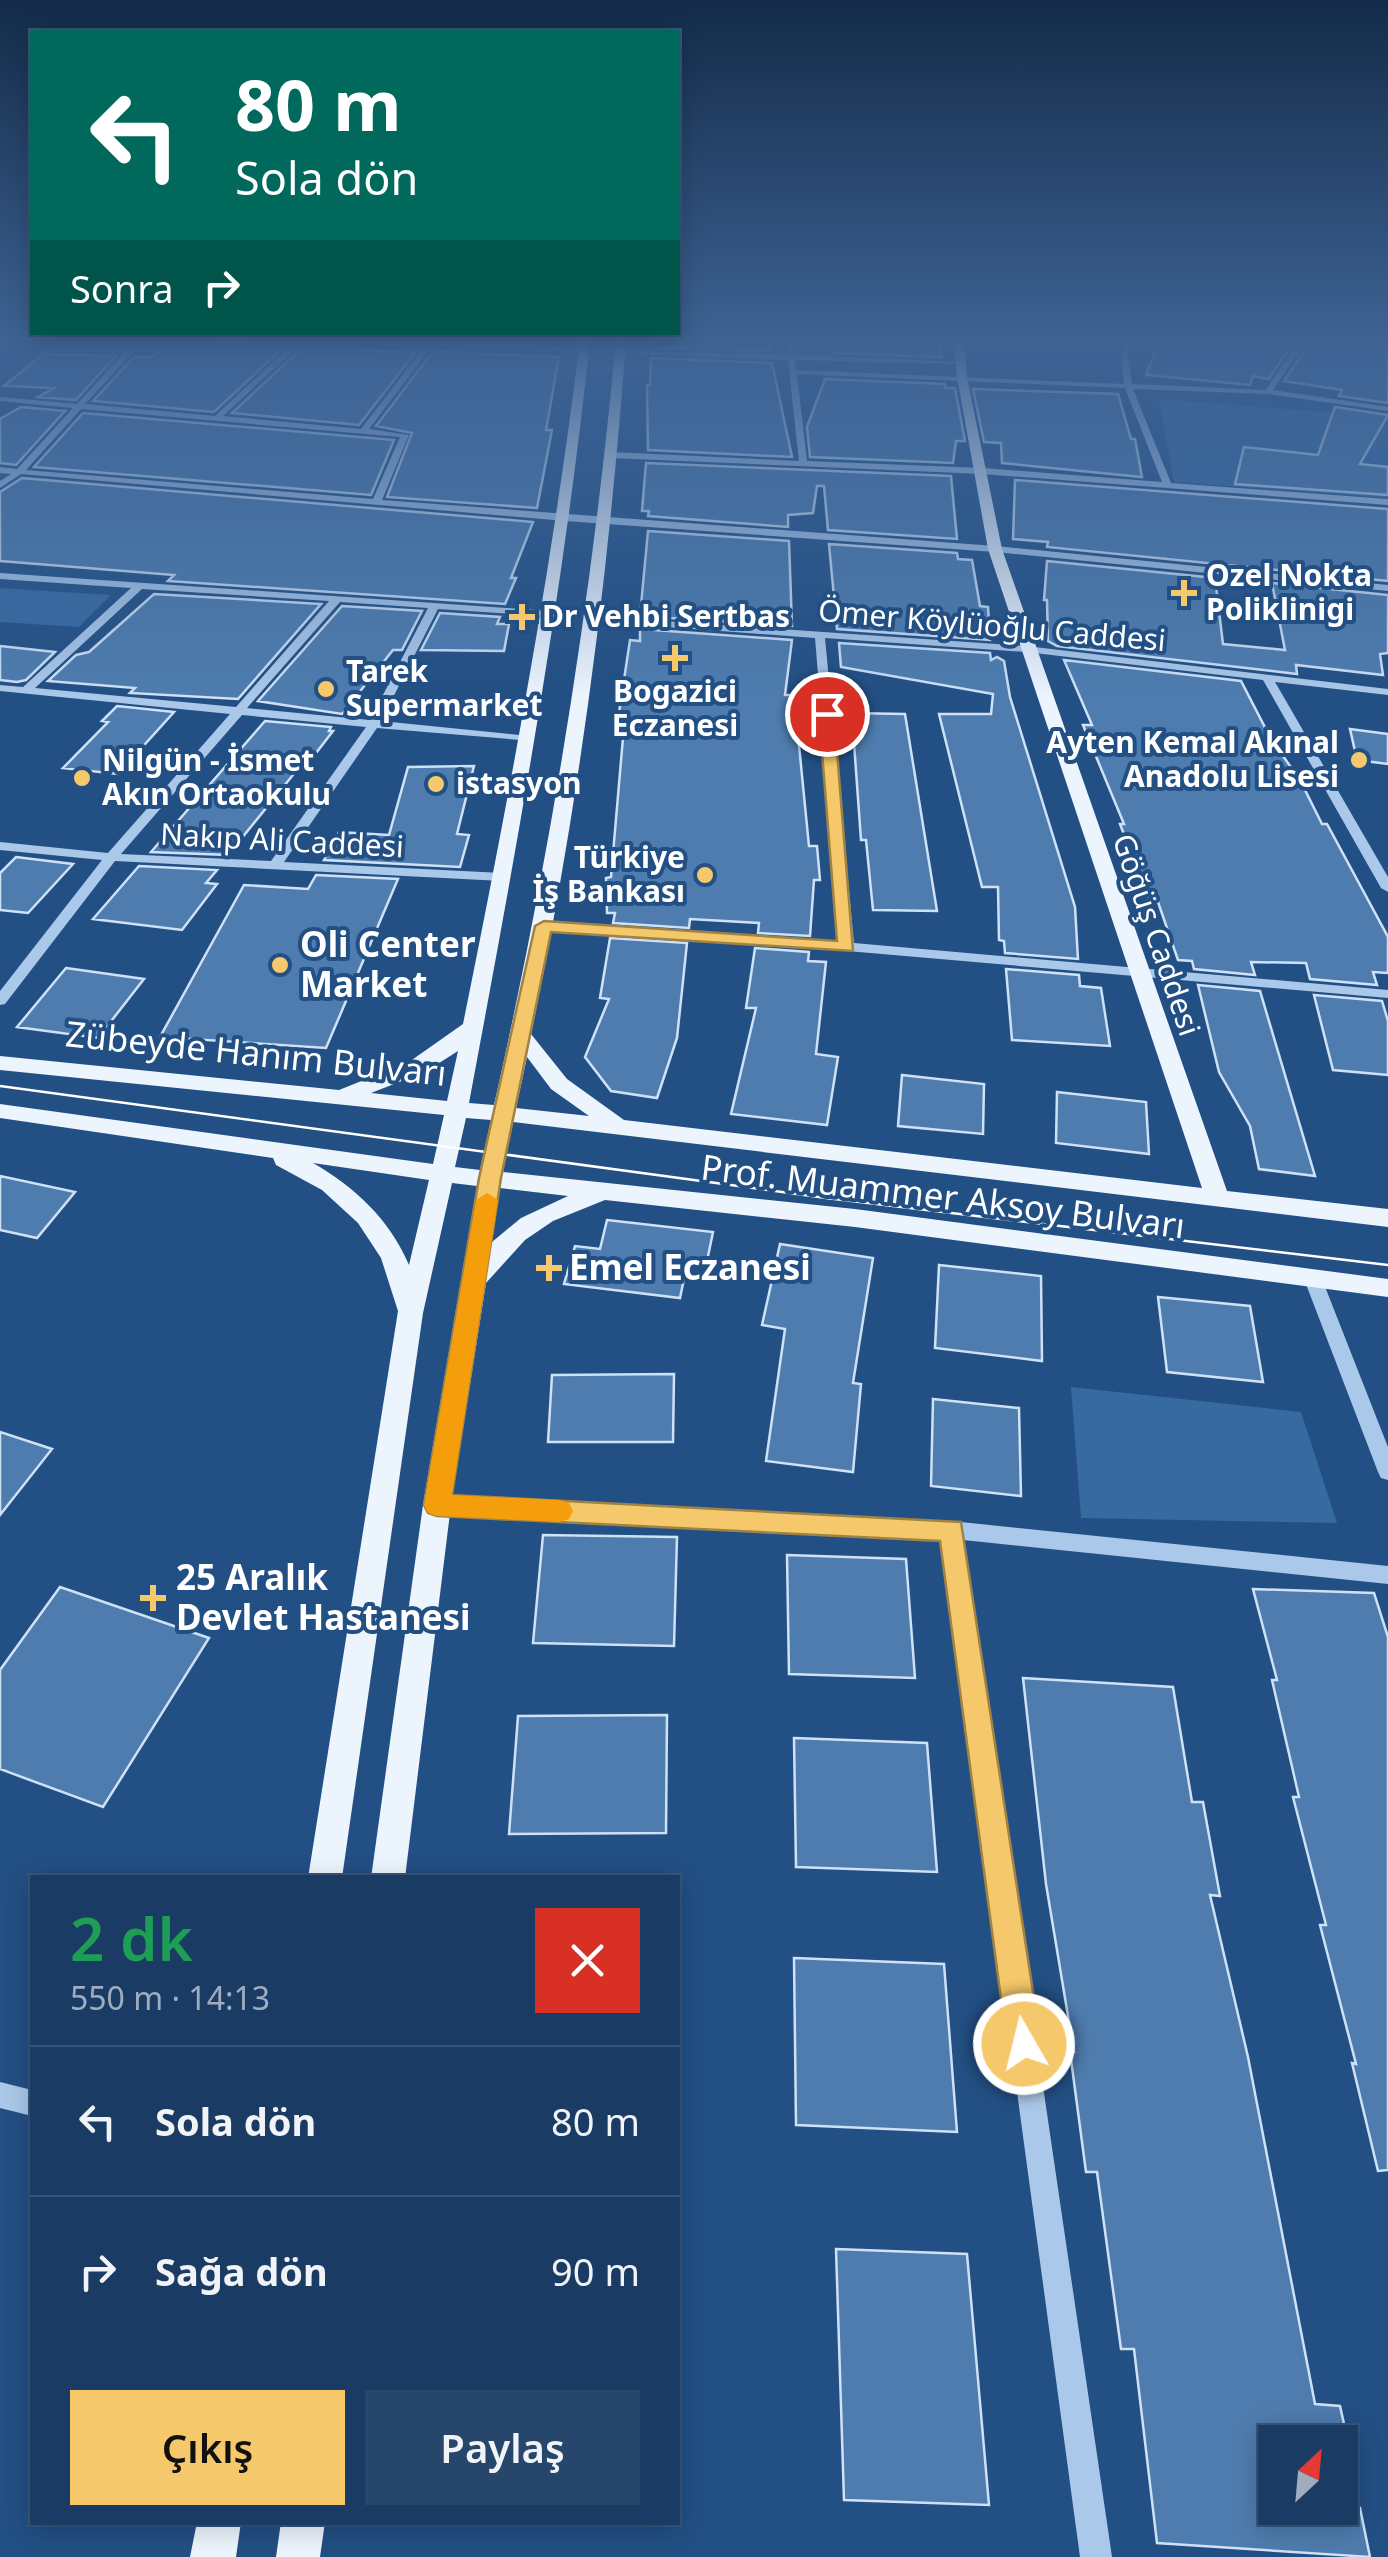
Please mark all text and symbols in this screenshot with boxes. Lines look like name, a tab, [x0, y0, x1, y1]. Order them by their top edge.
text: 80 m	[235, 56, 402, 152]
icon: left	[70, 70, 200, 200]
text: Sola dön	[235, 147, 418, 208]
icon: right	[194, 260, 249, 315]
text: Sonra	[70, 262, 174, 314]
place label: Ozel Nokta Poliklinigi	[1206, 554, 1372, 629]
marker: Ozel Nokta Poliklinigi	[1171, 580, 1197, 606]
street label: Ömer Köylüoğlu Caddesi	[817, 589, 1168, 660]
place label: Dr Vehbi Sertbas	[542, 595, 790, 636]
marker: Dr Vehbi Sertbas	[511, 606, 533, 628]
marker: Bogazici Eczanesi	[664, 647, 686, 669]
place label: Tarek Supermarket	[346, 650, 542, 725]
place label: Bogazici Eczanesi	[612, 670, 738, 745]
pin	[785, 672, 870, 757]
marker: Tarek Supermarket	[315, 678, 337, 700]
icon: arrive	[800, 687, 855, 742]
place label: Ayten Kemal Akınal Anadolu Lisesi	[1046, 721, 1339, 796]
place label: Nilgün - İsmet Akın Ortaokulu	[102, 739, 331, 814]
marker: Ayten Kemal Akınal Anadolu Lisesi	[1348, 749, 1370, 771]
place label: istasyon	[456, 762, 581, 803]
marker: Nilgün - İsmet Akın Ortaokulu	[71, 767, 93, 789]
marker: istasyon	[425, 773, 447, 795]
street label: Nakıp Ali Caddesi	[159, 813, 405, 866]
street label: Göğüş Caddesi	[1104, 828, 1211, 1041]
place label: Türkiye İş Bankası	[532, 836, 685, 911]
marker: Türkiye İş Bankası	[694, 864, 716, 886]
place label: Oli Center Market	[300, 920, 476, 1007]
marker: Oli Center Market	[269, 954, 291, 976]
street label: Zübeyde Hanım Bulvarı	[63, 1009, 449, 1096]
street label: Prof. Muammer Aksoy Bulvarı	[699, 1142, 1188, 1249]
place label: Emel Eczanesi	[569, 1243, 811, 1290]
marker: Emel Eczanesi	[538, 1257, 560, 1279]
place label: 25 Aralık Devlet Hastanesi	[176, 1553, 471, 1640]
marker: 25 Aralık Devlet Hastanesi	[140, 1585, 166, 1611]
text: 2 dk	[70, 1897, 193, 1979]
button: close	[535, 1908, 640, 2013]
text: 550 m · 14:13	[70, 1976, 270, 2019]
position arrow	[972, 1992, 1076, 2096]
icon: left	[70, 2094, 125, 2149]
text: Sola dön	[155, 2095, 316, 2147]
text: 80 m	[551, 2095, 640, 2147]
icon: right	[70, 2244, 125, 2299]
text: Sağa dön	[155, 2245, 328, 2297]
text: 90 m	[551, 2245, 640, 2297]
button: Çıkış	[70, 2390, 345, 2505]
button: Paylaş	[365, 2390, 640, 2505]
north arrow	[1258, 2425, 1358, 2525]
map controls	[1258, 2425, 1358, 2525]

